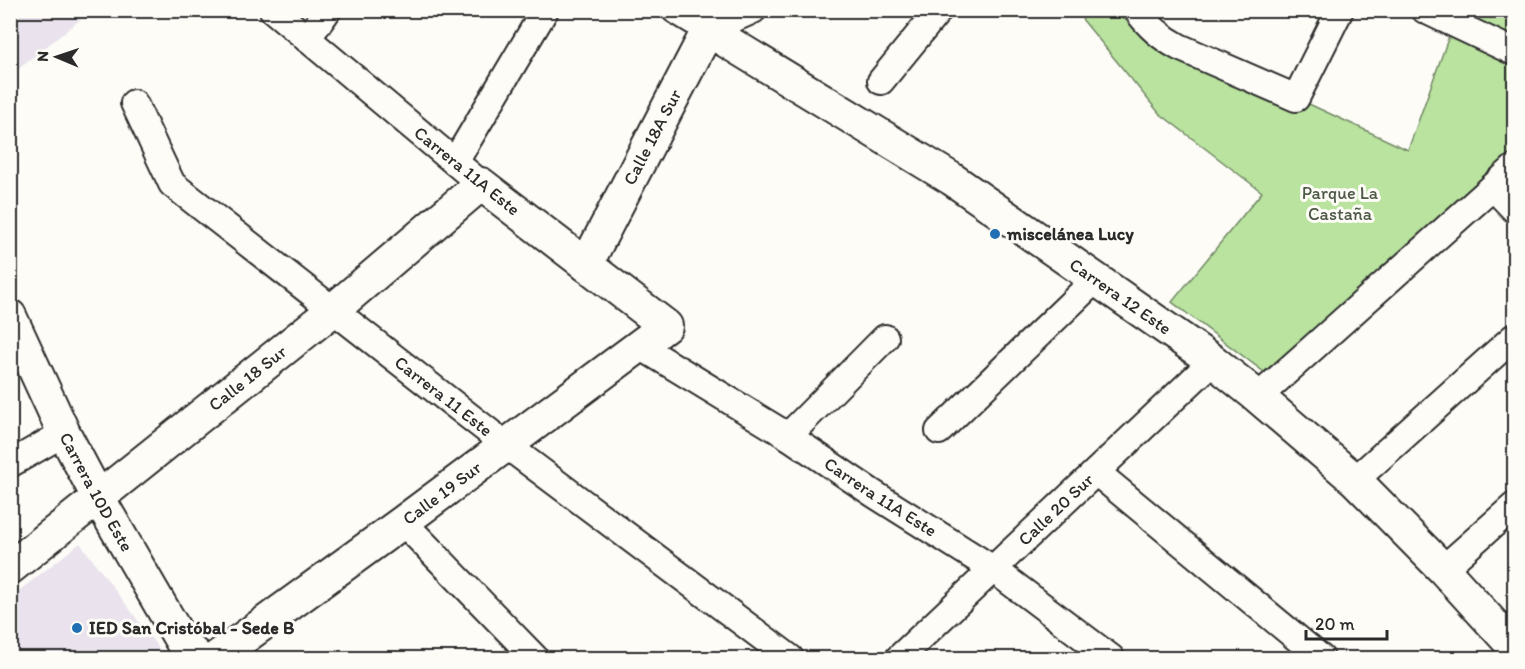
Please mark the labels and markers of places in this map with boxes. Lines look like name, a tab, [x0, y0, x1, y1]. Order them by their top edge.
place label: miscelánea Lucy	[1006, 223, 1134, 245]
marker: miscelánea Lucy	[988, 227, 1002, 241]
place label: IED San Cristóbal - Sede B	[89, 617, 294, 639]
marker: IED San Cristóbal - Sede B	[70, 621, 84, 635]

